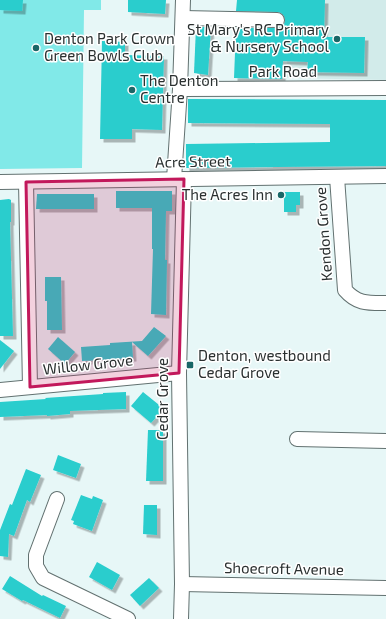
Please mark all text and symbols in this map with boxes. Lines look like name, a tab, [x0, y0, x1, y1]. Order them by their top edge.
place label: St Mary's RC Primary & Nursery School	[187, 20, 330, 55]
place label: Denton Park Crown Green Bowls Club	[44, 29, 175, 64]
marker: St Mary's RC Primary & Nursery School	[332, 34, 342, 44]
marker: Denton Park Crown Green Bowls Club	[31, 43, 41, 53]
street label: Park Road	[249, 62, 317, 80]
place label: The Denton Centre	[140, 71, 219, 106]
marker: The Denton Centre	[127, 85, 137, 95]
street label: Acre Street	[155, 151, 231, 171]
place label: The Acres Inn	[182, 185, 273, 203]
street label: Kendon Grove	[311, 186, 335, 282]
marker: The Acres Inn	[276, 190, 286, 200]
place label: Denton, westbound Cedar Grove	[198, 346, 331, 381]
street label: Willow Grove	[42, 350, 134, 378]
street label: Cedar Grove	[153, 358, 171, 440]
marker: Denton, westbound Cedar Grove	[185, 360, 195, 370]
street label: Shoecroft Avenue	[224, 558, 344, 578]

